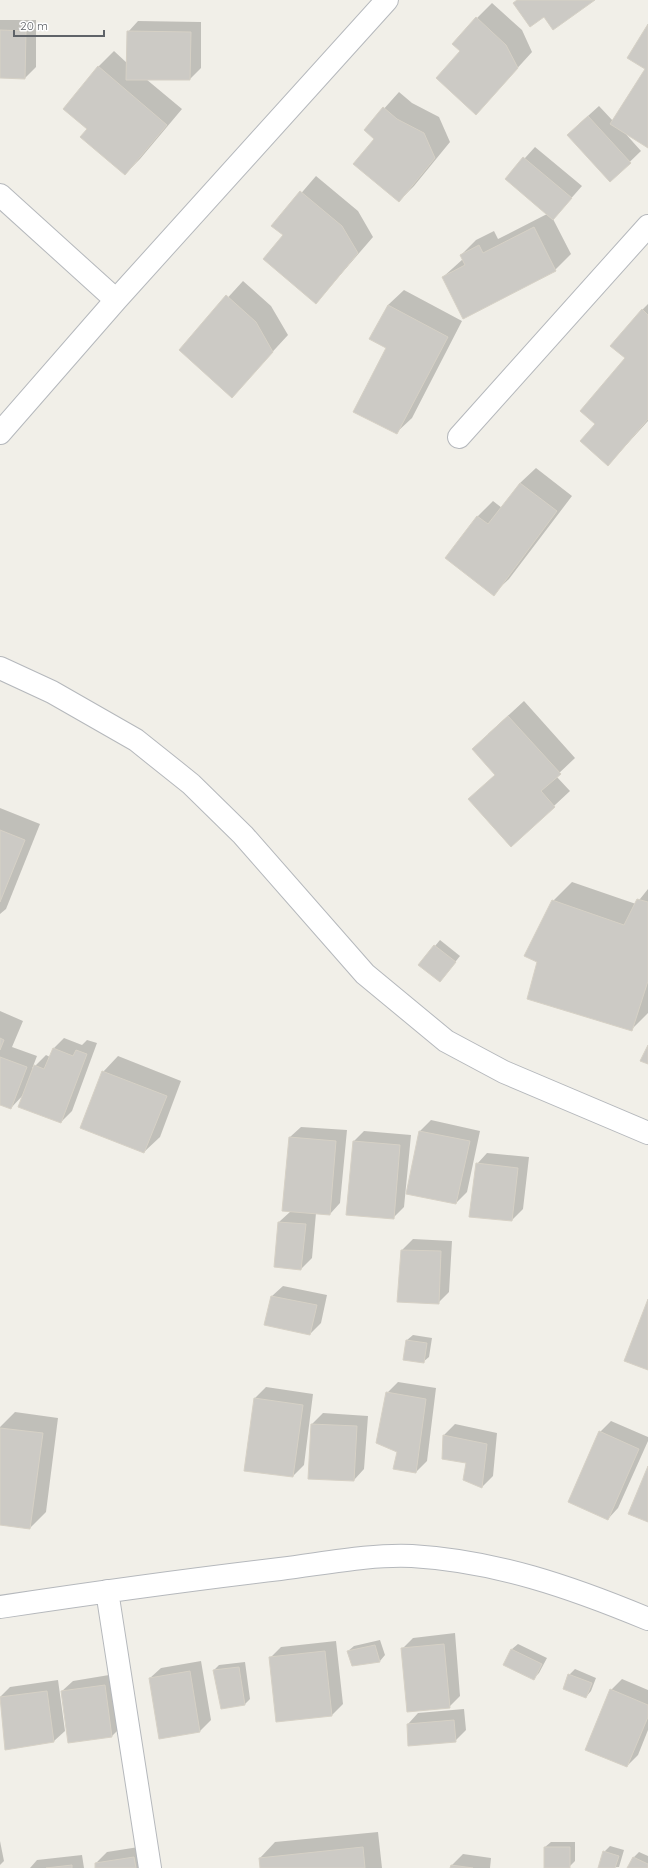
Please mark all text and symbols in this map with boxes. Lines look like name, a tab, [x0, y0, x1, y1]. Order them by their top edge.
scale bar	[14, 12, 104, 38]
text: 20 m	[20, 18, 48, 33]

